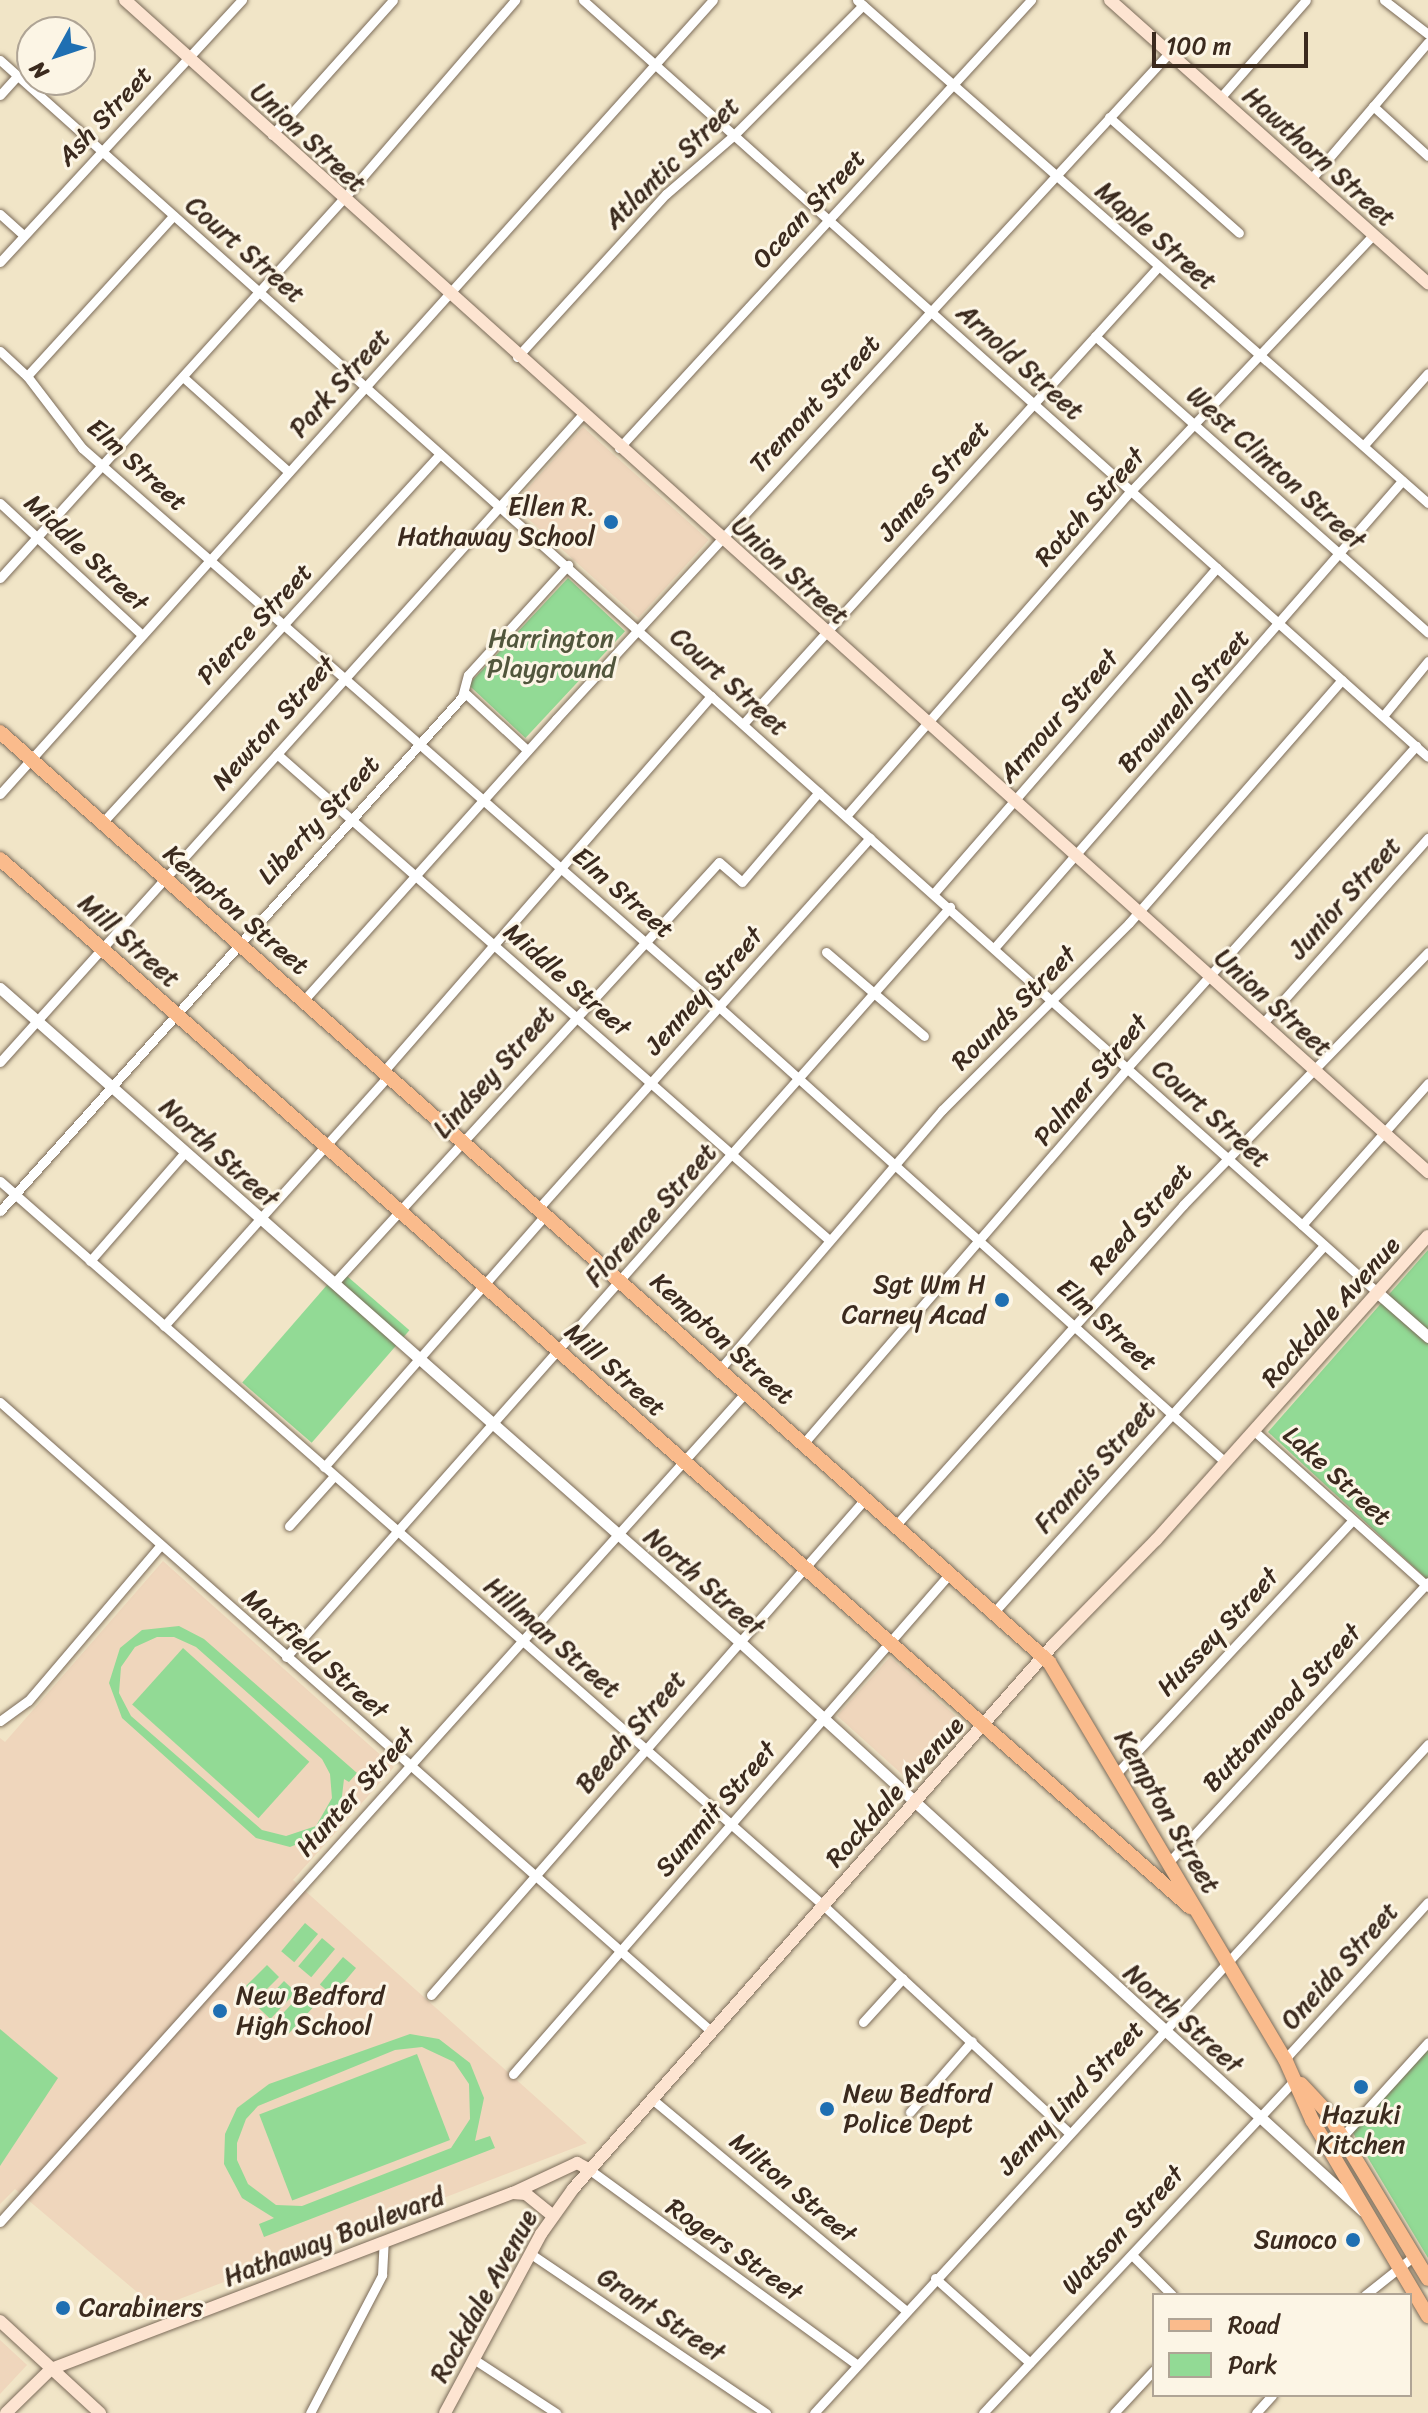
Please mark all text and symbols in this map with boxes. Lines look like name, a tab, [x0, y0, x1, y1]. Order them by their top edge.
north arrow	[16, 16, 96, 96]
scale bar	[1156, 16, 1312, 66]
text: 100 m	[1166, 25, 1231, 67]
text: N	[19, 52, 59, 89]
street label: Ash Street	[51, 60, 159, 172]
street label: Union Street	[243, 76, 373, 200]
street label: Hawthorn Street	[1236, 80, 1402, 234]
street label: Atlantic Street	[598, 90, 746, 236]
street label: Ocean Street	[746, 143, 872, 275]
street label: Maple Street	[1089, 175, 1223, 297]
street label: Court Street	[179, 190, 311, 310]
street label: Arnold Street	[951, 297, 1089, 427]
street label: Park Street	[283, 322, 397, 444]
street label: Tremont Street	[743, 329, 887, 479]
street label: West Clinton Street	[1181, 380, 1371, 556]
street label: Elm Street	[80, 412, 194, 518]
street label: James Street	[871, 414, 997, 548]
street label: Rotch Street	[1028, 441, 1152, 573]
street label: Middle Street	[17, 487, 155, 619]
place label: Ellen R. Hathaway School	[397, 491, 595, 552]
street label: Union Street	[725, 510, 855, 632]
marker: Ellen R. Hathaway School	[602, 513, 620, 531]
street label: Pierce Street	[191, 557, 319, 691]
street label: Court Street	[664, 621, 794, 743]
park label: Harrington Playground	[487, 623, 615, 684]
street label: Brownell Street	[1111, 623, 1257, 779]
street label: Armour Street	[992, 642, 1126, 790]
street label: Newton Street	[205, 649, 343, 797]
street label: Liberty Street	[252, 749, 386, 891]
street label: Junior Street	[1282, 831, 1408, 965]
street label: Kempton Street	[157, 838, 315, 982]
street label: Elm Street	[566, 841, 680, 945]
street label: Mill Street	[72, 887, 186, 995]
street label: Middle Street	[497, 916, 637, 1044]
street label: Jenney Street	[638, 920, 770, 1062]
street label: Rounds Street	[945, 939, 1083, 1077]
street label: Union Street	[1208, 942, 1338, 1064]
street label: Lindsey Street	[427, 1000, 561, 1144]
street label: Palmer Street	[1027, 1008, 1155, 1152]
street label: Court Street	[1146, 1053, 1276, 1175]
street label: North Street	[153, 1091, 285, 1215]
street label: Florence Street	[579, 1137, 723, 1293]
street label: Reed Street	[1083, 1157, 1199, 1281]
street label: Rockdale Avenue	[1255, 1230, 1407, 1394]
street label: Kempton Street	[644, 1266, 800, 1412]
place label: Sgt Wm H Carney Acad	[842, 1269, 986, 1330]
street label: Elm Street	[1050, 1272, 1164, 1378]
marker: Sgt Wm H Carney Acad	[993, 1291, 1011, 1309]
street label: Mill Street	[558, 1316, 672, 1424]
street label: Francis Street	[1028, 1395, 1162, 1539]
street label: Lake Street	[1277, 1419, 1397, 1533]
street label: North Street	[637, 1521, 771, 1643]
street label: Hussey Street	[1150, 1561, 1286, 1703]
street label: Hillman Street	[478, 1571, 626, 1705]
street label: Maxfield Street	[235, 1582, 395, 1726]
street label: Buttonwood Street	[1196, 1617, 1368, 1799]
street label: Beech Street	[569, 1664, 693, 1800]
street label: Rockdale Avenue	[819, 1710, 971, 1874]
street label: Hunter Street	[290, 1721, 422, 1863]
street label: Kempton Street	[1108, 1725, 1226, 1899]
street label: Summit Street	[648, 1735, 784, 1883]
street label: Oneida Street	[1275, 1896, 1405, 2036]
street label: North Street	[1117, 1957, 1249, 2081]
place label: New Bedford High School	[236, 1980, 384, 2042]
marker: New Bedford High School	[211, 2002, 229, 2020]
street label: Jenny Lind Street	[990, 2013, 1152, 2183]
place label: New Bedford Police Dept	[843, 2078, 991, 2140]
marker: Hazuki Kitchen	[1352, 2078, 1370, 2096]
place label: Hazuki Kitchen	[1317, 2099, 1405, 2160]
marker: New Bedford Police Dept	[818, 2100, 836, 2118]
street label: Milton Street	[723, 2126, 863, 2250]
street label: Watson Street	[1055, 2159, 1191, 2301]
street label: Hathaway Boulevard	[219, 2181, 449, 2293]
street label: Rogers Street	[660, 2192, 808, 2308]
street label: Rockdale Avenue	[424, 2204, 544, 2388]
place label: Sunoco	[1254, 2224, 1337, 2256]
marker: Sunoco	[1344, 2231, 1362, 2249]
street label: Grant Street	[591, 2261, 731, 2369]
place label: Carabiners	[79, 2292, 203, 2324]
legend	[1152, 2293, 1412, 2397]
marker: Carabiners	[54, 2299, 72, 2317]
text: Road	[1228, 2304, 1279, 2346]
text: Park	[1228, 2344, 1277, 2386]

